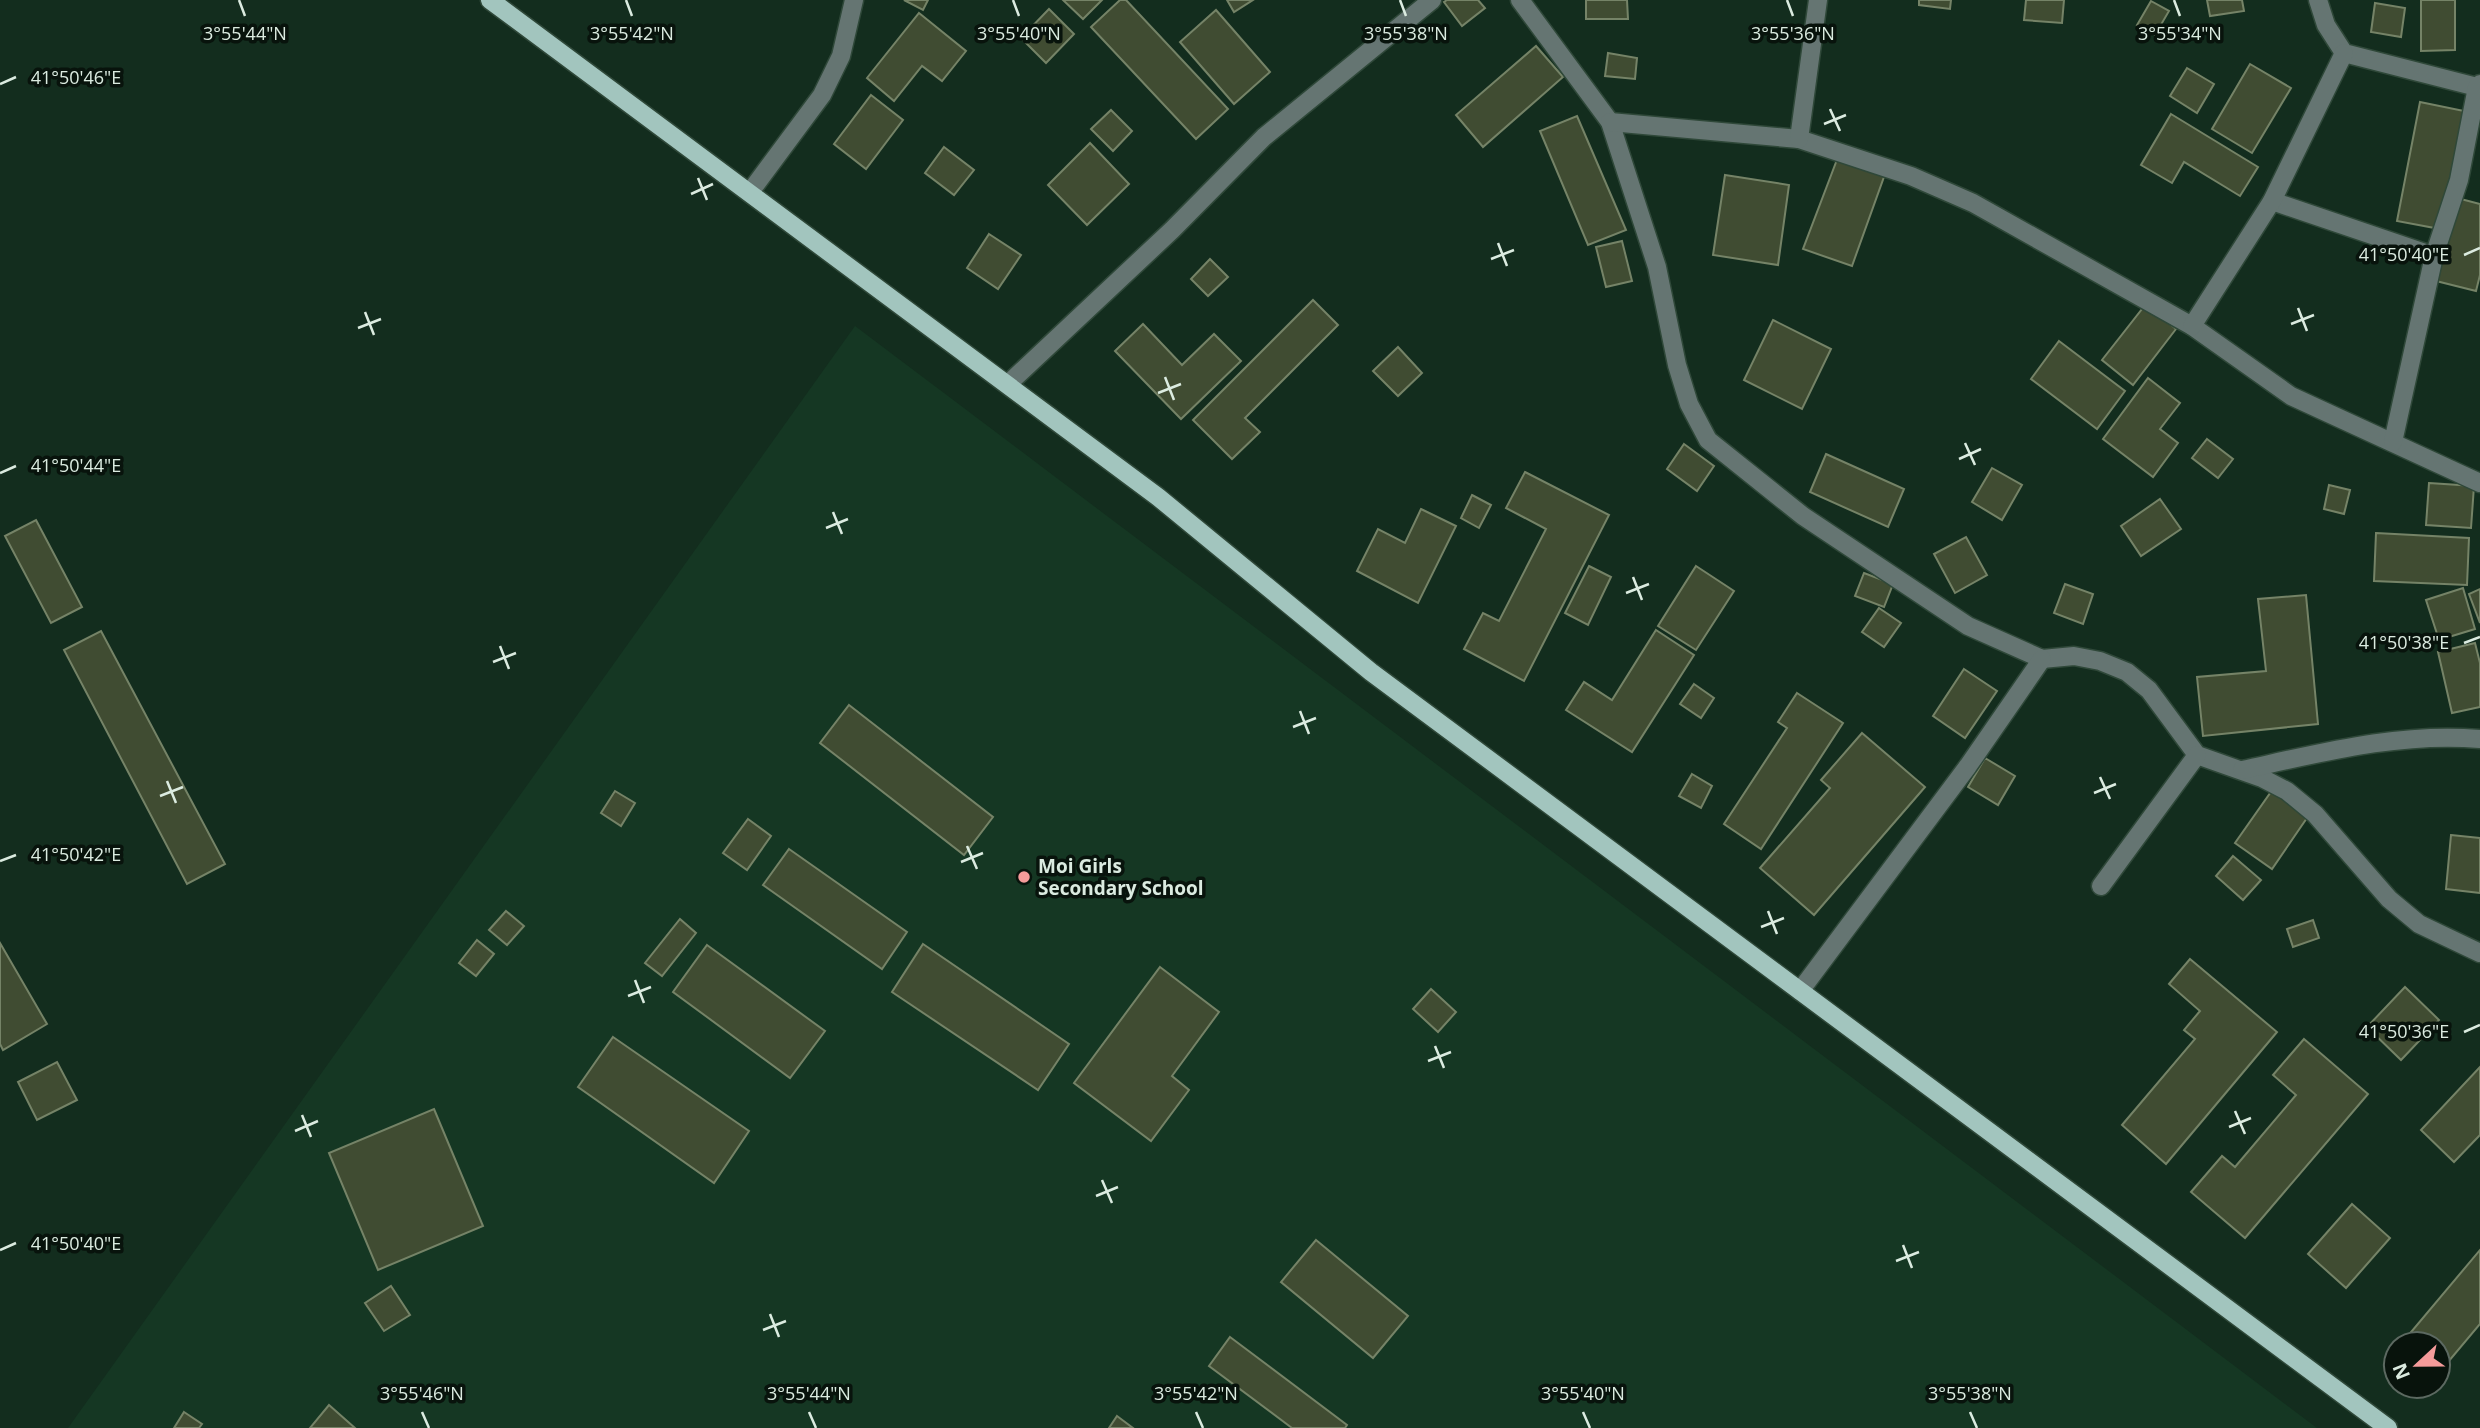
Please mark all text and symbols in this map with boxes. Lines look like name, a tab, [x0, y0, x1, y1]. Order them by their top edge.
text: 3°55'44"N	[203, 21, 287, 45]
text: 3°55'42"N	[590, 21, 674, 45]
text: 3°55'40"N	[977, 21, 1061, 45]
text: 3°55'38"N	[1364, 21, 1448, 45]
text: 3°55'36"N	[1751, 21, 1835, 45]
text: 3°55'34"N	[2138, 21, 2222, 45]
text: 41°50'46"E	[31, 65, 121, 89]
text: 41°50'40"E	[2359, 242, 2449, 266]
text: 41°50'44"E	[31, 453, 121, 477]
text: 41°50'38"E	[2359, 630, 2449, 654]
text: 41°50'42"E	[31, 842, 121, 866]
place label: Moi Girls Secondary School	[1038, 853, 1204, 901]
marker: Moi Girls Secondary School	[1016, 869, 1032, 885]
text: 41°50'36"E	[2359, 1019, 2449, 1043]
text: 41°50'40"E	[31, 1231, 121, 1255]
north arrow	[2382, 1330, 2452, 1400]
text: N	[2386, 1359, 2416, 1383]
text: 3°55'46"N	[380, 1381, 464, 1405]
text: 3°55'44"N	[767, 1381, 851, 1405]
text: 3°55'42"N	[1154, 1381, 1238, 1405]
text: 3°55'40"N	[1541, 1381, 1625, 1405]
text: 3°55'38"N	[1928, 1381, 2012, 1405]

